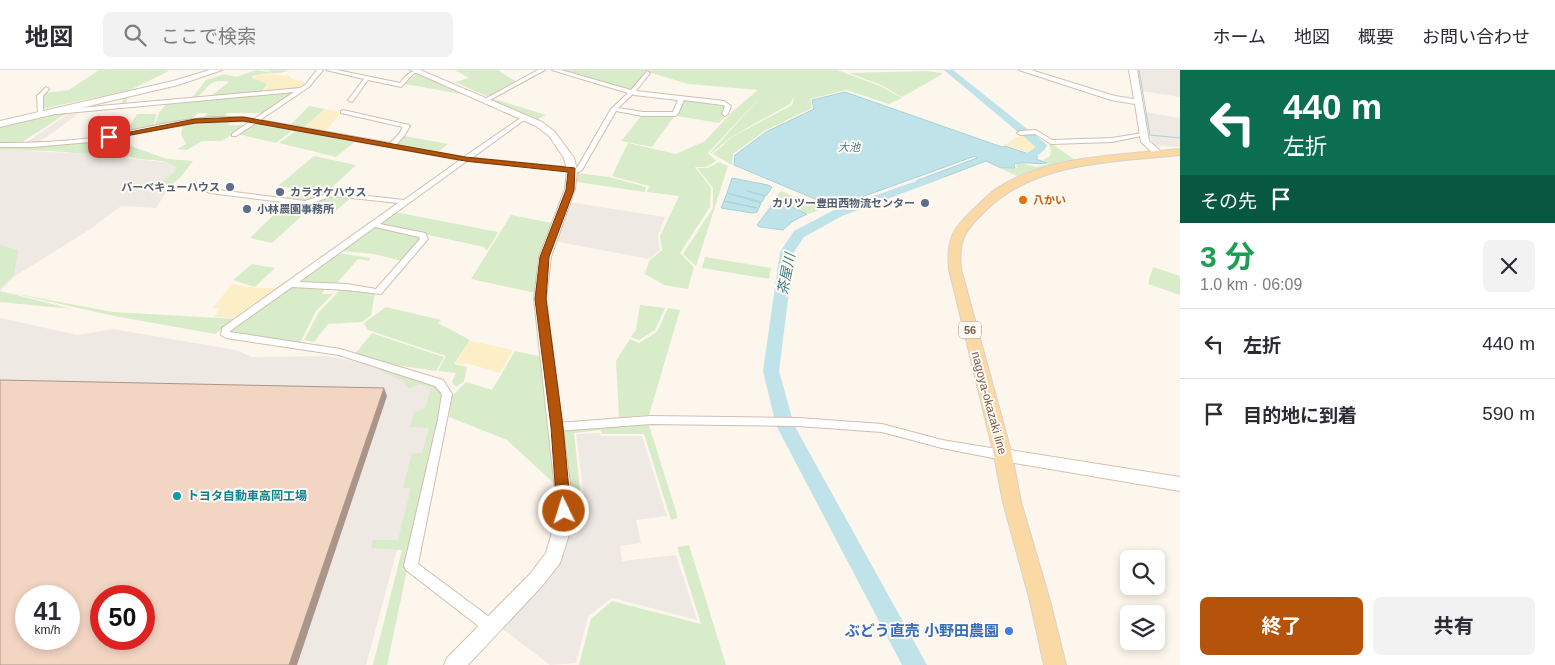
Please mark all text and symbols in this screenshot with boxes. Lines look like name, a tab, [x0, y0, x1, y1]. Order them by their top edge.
search box	[103, 12, 453, 57]
icon: search	[121, 21, 149, 49]
text: 地図	[25, 23, 73, 50]
text: ここで検索	[161, 26, 256, 47]
text: ホーム	[1213, 27, 1266, 47]
text: 地図	[1294, 27, 1330, 47]
text: 概要	[1358, 27, 1394, 47]
text: お問い合わせ	[1422, 27, 1530, 47]
text: 440 m	[1283, 87, 1382, 126]
icon: left	[1200, 90, 1265, 155]
pin	[88, 116, 130, 158]
icon: arrive	[95, 123, 123, 151]
text: 左折	[1283, 134, 1327, 159]
water label: 大池	[838, 141, 861, 153]
place label: バーベキューハウス	[121, 181, 220, 193]
marker: バーベキューハウス	[224, 181, 236, 193]
icon: arrive	[1267, 185, 1295, 213]
marker: カラオケハウス	[274, 186, 286, 198]
place label: カラオケハウス	[290, 186, 367, 198]
text: その先	[1200, 191, 1257, 212]
marker: 八かい	[1017, 194, 1029, 206]
place label: 八かい	[1033, 194, 1066, 206]
place label: カリツー豊田西物流センター	[772, 197, 915, 209]
marker: カリツー豊田西物流センター	[919, 197, 931, 209]
marker: 小林農園事務所	[241, 203, 253, 215]
place label: 小林農園事務所	[257, 203, 334, 215]
text: 3 分	[1200, 240, 1255, 273]
button: close	[1483, 240, 1535, 292]
water label: 茶屋川	[774, 250, 798, 296]
text: 1.0 km · 06:09	[1200, 276, 1302, 293]
road number: 56	[959, 322, 981, 338]
icon: left	[1200, 330, 1228, 358]
text: 440 m	[1482, 333, 1535, 354]
text: 左折	[1243, 335, 1281, 356]
street label: nagoya-okazaki line	[969, 350, 1010, 456]
icon: arrive	[1200, 400, 1228, 428]
text: 590 m	[1482, 403, 1535, 424]
text: 目的地に到着	[1243, 405, 1357, 426]
position arrow	[537, 484, 589, 536]
place label: トヨタ自動車高岡工場	[187, 489, 307, 503]
marker: トヨタ自動車高岡工場	[171, 490, 183, 502]
map controls	[1120, 550, 1165, 650]
button: search	[1120, 550, 1165, 595]
speed limit sign: 50	[90, 585, 155, 650]
text: 41	[34, 597, 61, 625]
button: 終了	[1200, 597, 1363, 655]
button: 共有	[1373, 597, 1535, 655]
button: layers	[1120, 605, 1165, 650]
place label: ぶどう直売 小野田農園	[845, 622, 999, 639]
text: km/h	[34, 623, 61, 637]
marker: ぶどう直売 小野田農園	[1003, 625, 1015, 637]

